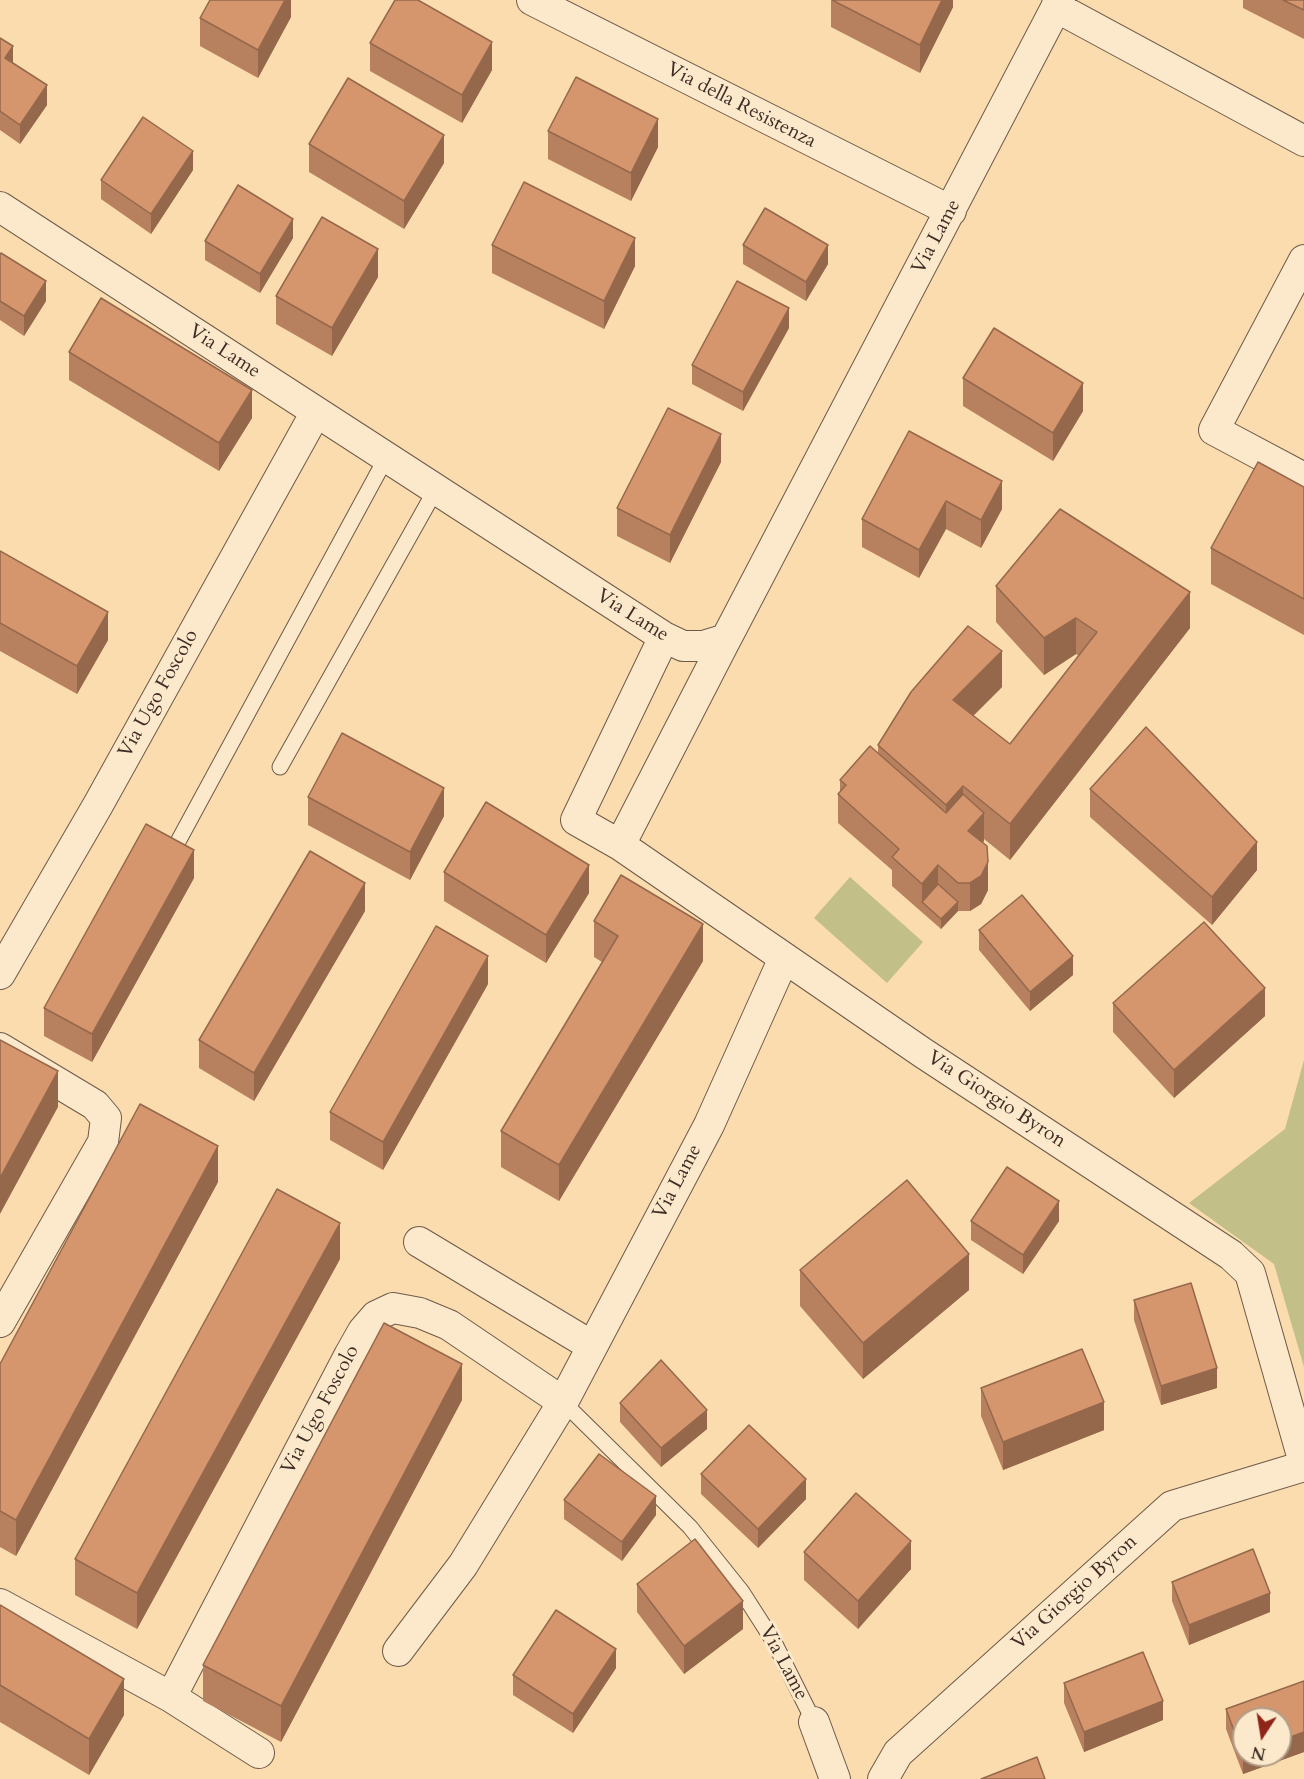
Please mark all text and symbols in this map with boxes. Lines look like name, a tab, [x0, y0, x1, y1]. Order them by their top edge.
street label: Via della Resistenza	[662, 58, 820, 154]
street label: Via Lame	[907, 196, 967, 278]
street label: Via Lame	[183, 320, 265, 384]
street label: Via Lame	[591, 584, 673, 648]
street label: Via Ugo Foscolo	[114, 626, 204, 762]
street label: Via Giorgio Byron	[922, 1046, 1070, 1154]
street label: Via Lame	[648, 1141, 708, 1223]
street label: Via Ugo Foscolo	[277, 1341, 365, 1479]
street label: Via Giorgio Byron	[1007, 1530, 1143, 1656]
street label: Via Lame	[753, 1622, 813, 1704]
north arrow	[1232, 1707, 1292, 1767]
text: N	[1250, 1740, 1268, 1765]

